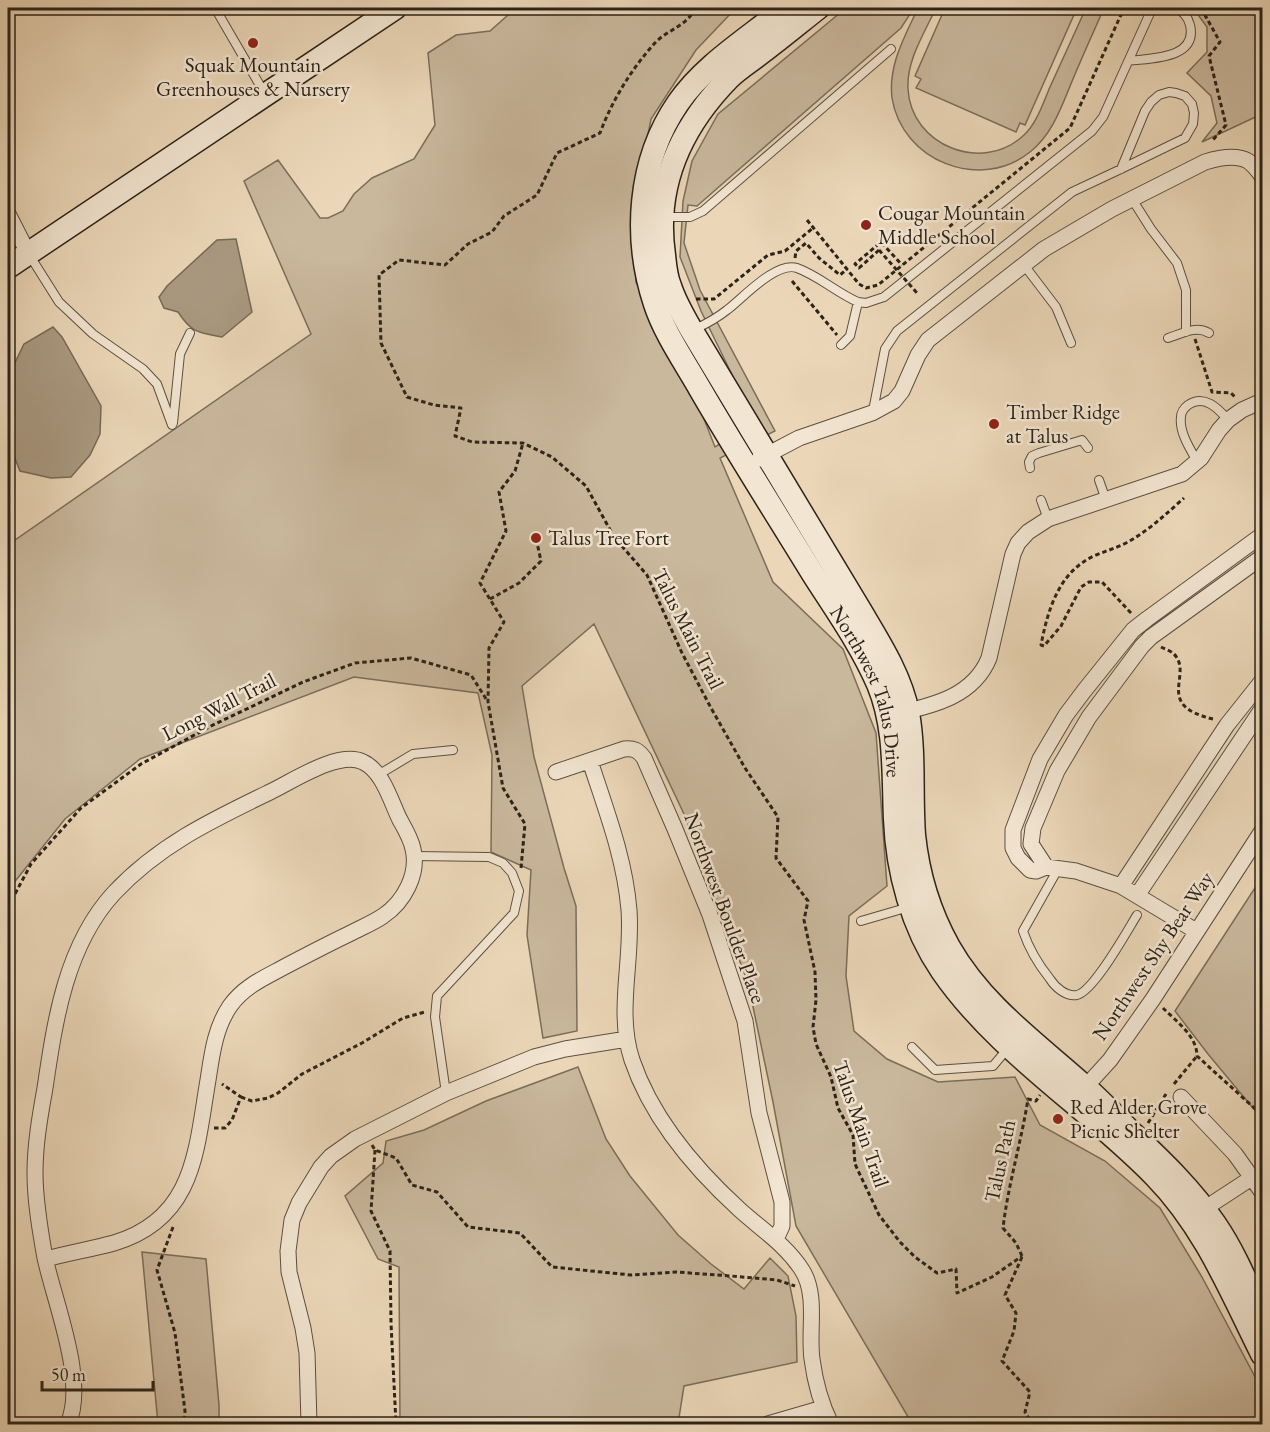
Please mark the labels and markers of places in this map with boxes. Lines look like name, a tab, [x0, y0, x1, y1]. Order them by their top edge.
marker: Squak Mountain Greenhouses & Nursery	[246, 36, 260, 50]
place label: Squak Mountain Greenhouses & Nursery	[156, 51, 351, 102]
place label: Cougar Mountain Middle School	[878, 199, 1025, 250]
marker: Cougar Mountain Middle School	[859, 218, 873, 232]
place label: Timber Ridge at Talus	[1006, 398, 1120, 449]
marker: Timber Ridge at Talus	[987, 417, 1001, 431]
place label: Talus Tree Fort	[548, 524, 669, 551]
marker: Talus Tree Fort	[529, 531, 543, 545]
place label: Red Alder Grove Picnic Shelter	[1070, 1093, 1207, 1144]
marker: Red Alder Grove Picnic Shelter	[1051, 1112, 1065, 1126]

